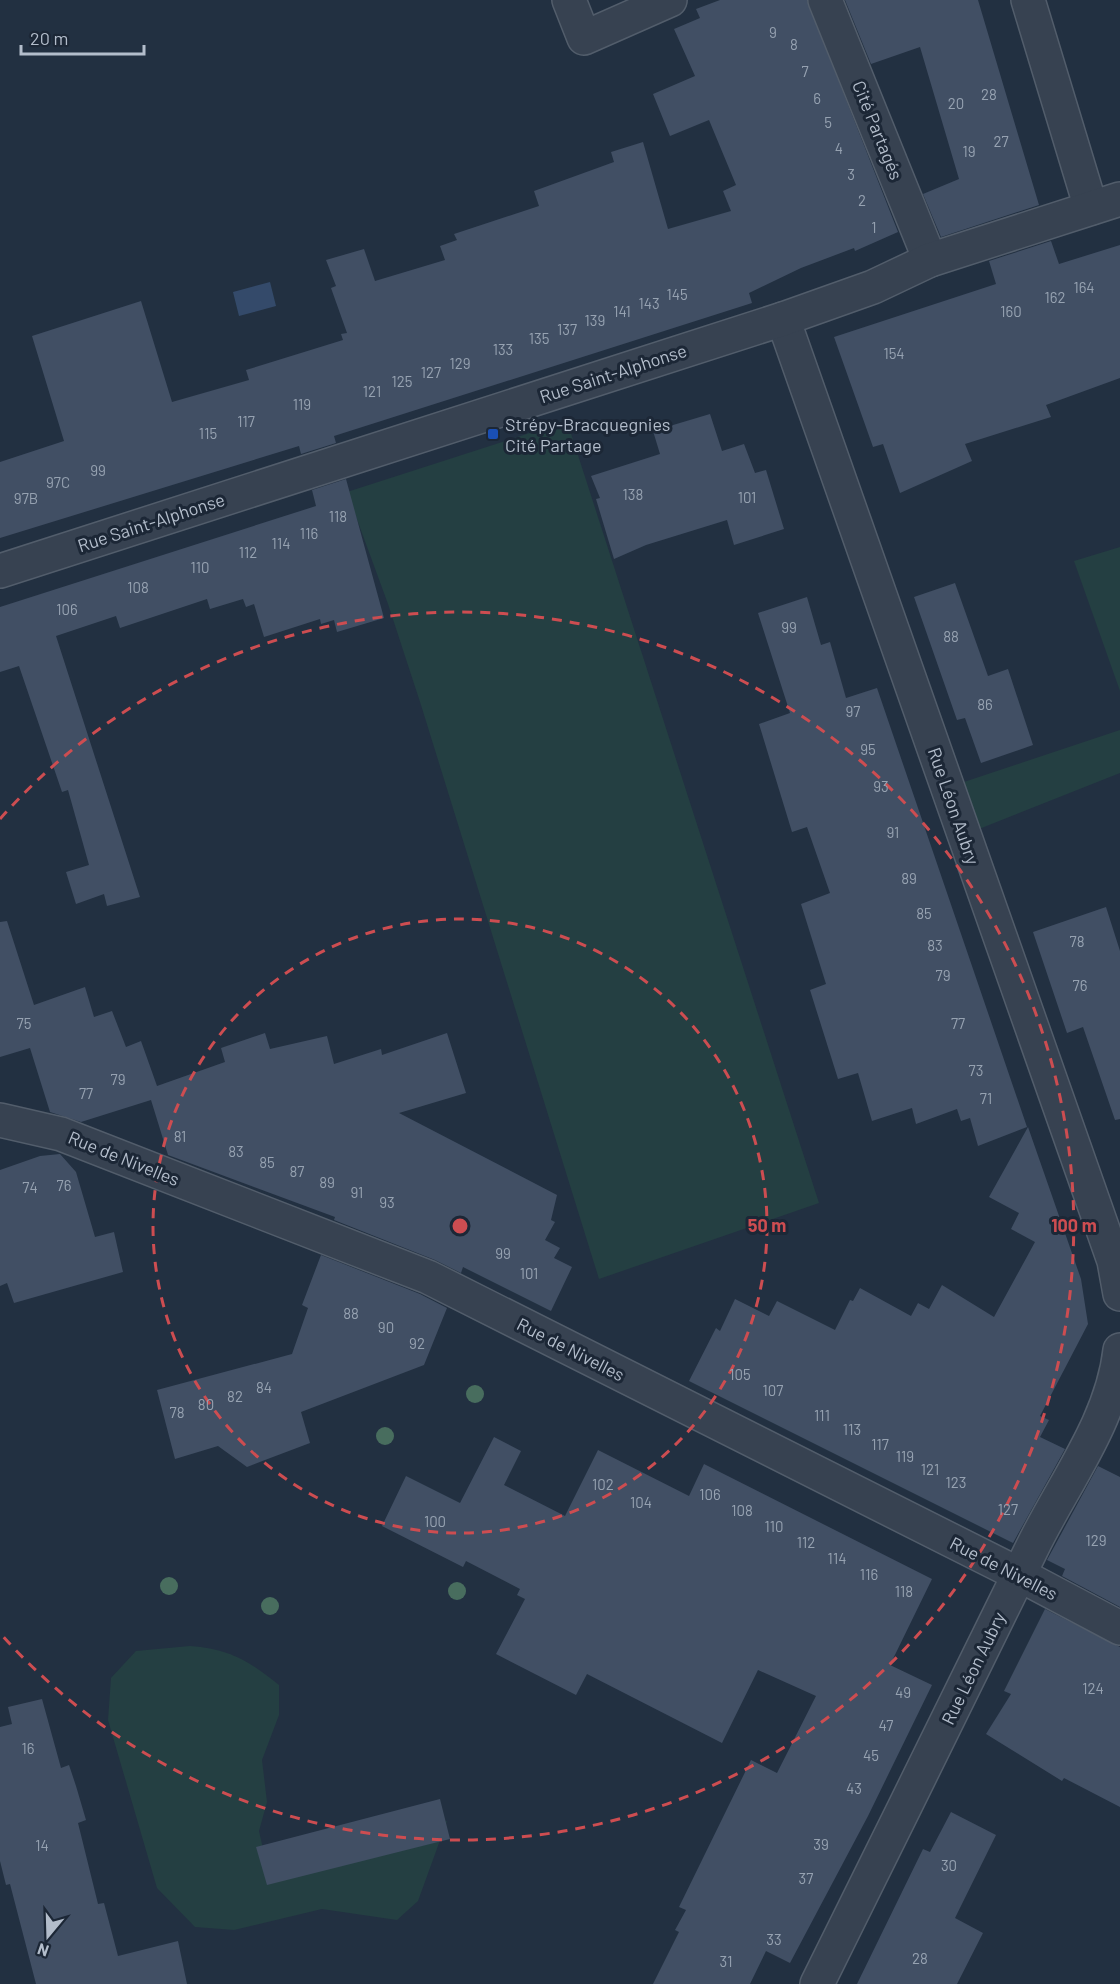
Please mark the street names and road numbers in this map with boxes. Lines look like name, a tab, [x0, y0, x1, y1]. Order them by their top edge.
street label: Cité Partagés	[848, 77, 908, 183]
street label: Rue Saint-Alphonse	[537, 339, 689, 407]
street label: Rue Saint-Alphonse	[75, 488, 227, 556]
street label: Rue Léon Aubry	[924, 744, 984, 868]
street label: Rue de Nivelles	[65, 1126, 183, 1190]
street label: Rue de Nivelles	[513, 1312, 629, 1386]
street label: Rue de Nivelles	[946, 1531, 1062, 1605]
street label: Rue Léon Aubry	[936, 1608, 1010, 1728]

